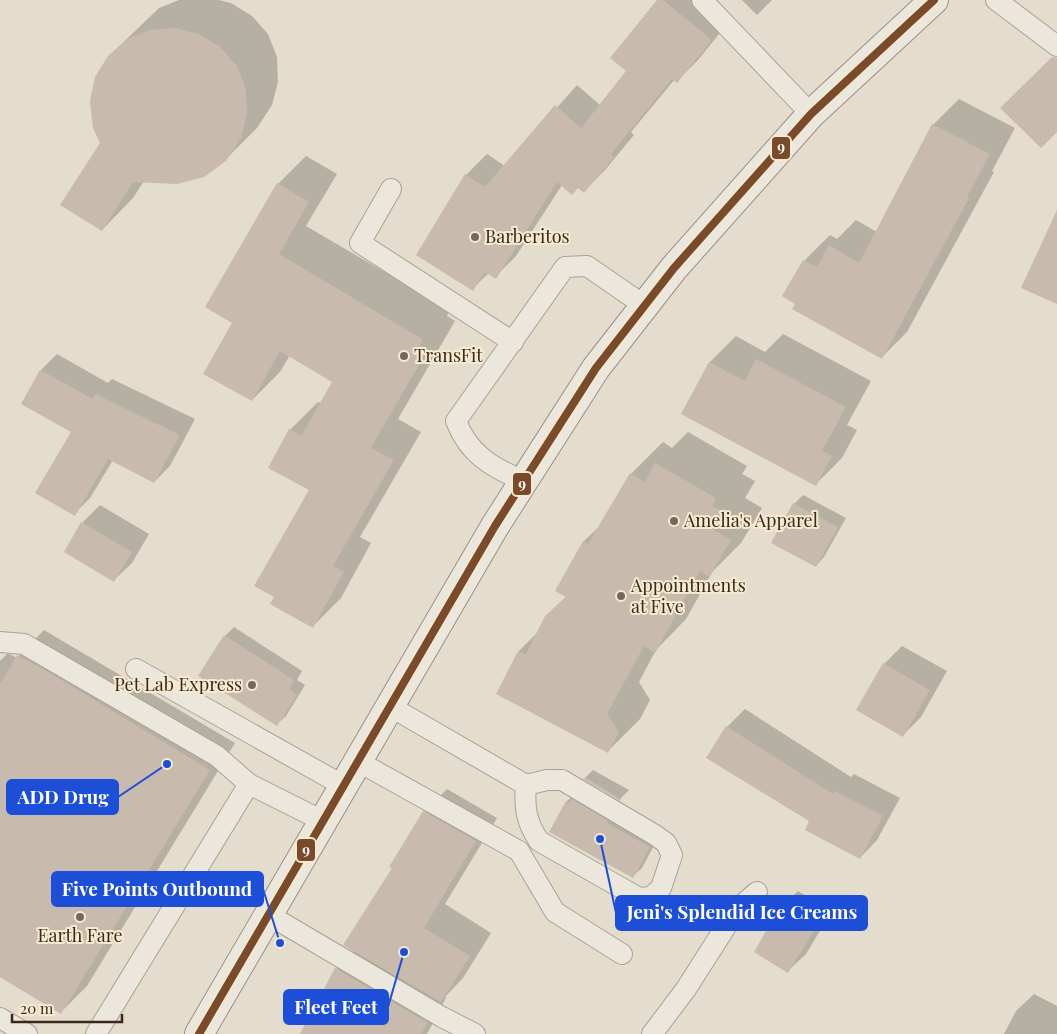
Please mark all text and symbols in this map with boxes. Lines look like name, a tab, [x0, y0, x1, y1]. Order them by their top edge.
line badge: 9	[771, 136, 791, 160]
text: 9	[777, 137, 785, 156]
place label: Barberitos	[485, 224, 570, 248]
marker: Barberitos	[469, 231, 481, 243]
place label: TransFit	[414, 343, 483, 367]
marker: TransFit	[398, 350, 410, 362]
line badge: 9	[512, 472, 532, 496]
text: 9	[518, 474, 526, 493]
place label: Amelia's Apparel	[683, 508, 818, 532]
marker: Amelia's Apparel	[668, 515, 680, 527]
place label: Appointments at Five	[630, 573, 746, 618]
marker: Appointments at Five	[615, 590, 627, 602]
place label: Pet Lab Express	[114, 672, 242, 696]
marker: Pet Lab Express	[246, 679, 258, 691]
callout: ADD Drug	[7, 780, 118, 814]
text: ADD Drug	[16, 783, 109, 809]
line badge: 9	[296, 838, 316, 862]
text: 9	[302, 840, 310, 859]
callout: Five Points Outbound	[52, 872, 263, 906]
text: Five Points Outbound	[62, 875, 253, 901]
callout: Jeni's Splendid Ice Creams	[616, 896, 867, 930]
text: Jeni's Splendid Ice Creams	[626, 898, 858, 924]
marker: Earth Fare	[74, 911, 86, 923]
place label: Earth Fare	[37, 923, 123, 947]
callout: Fleet Feet	[284, 990, 388, 1024]
scale bar	[12, 992, 122, 1024]
text: Fleet Feet	[294, 993, 378, 1019]
text: 20 m	[20, 998, 54, 1018]

